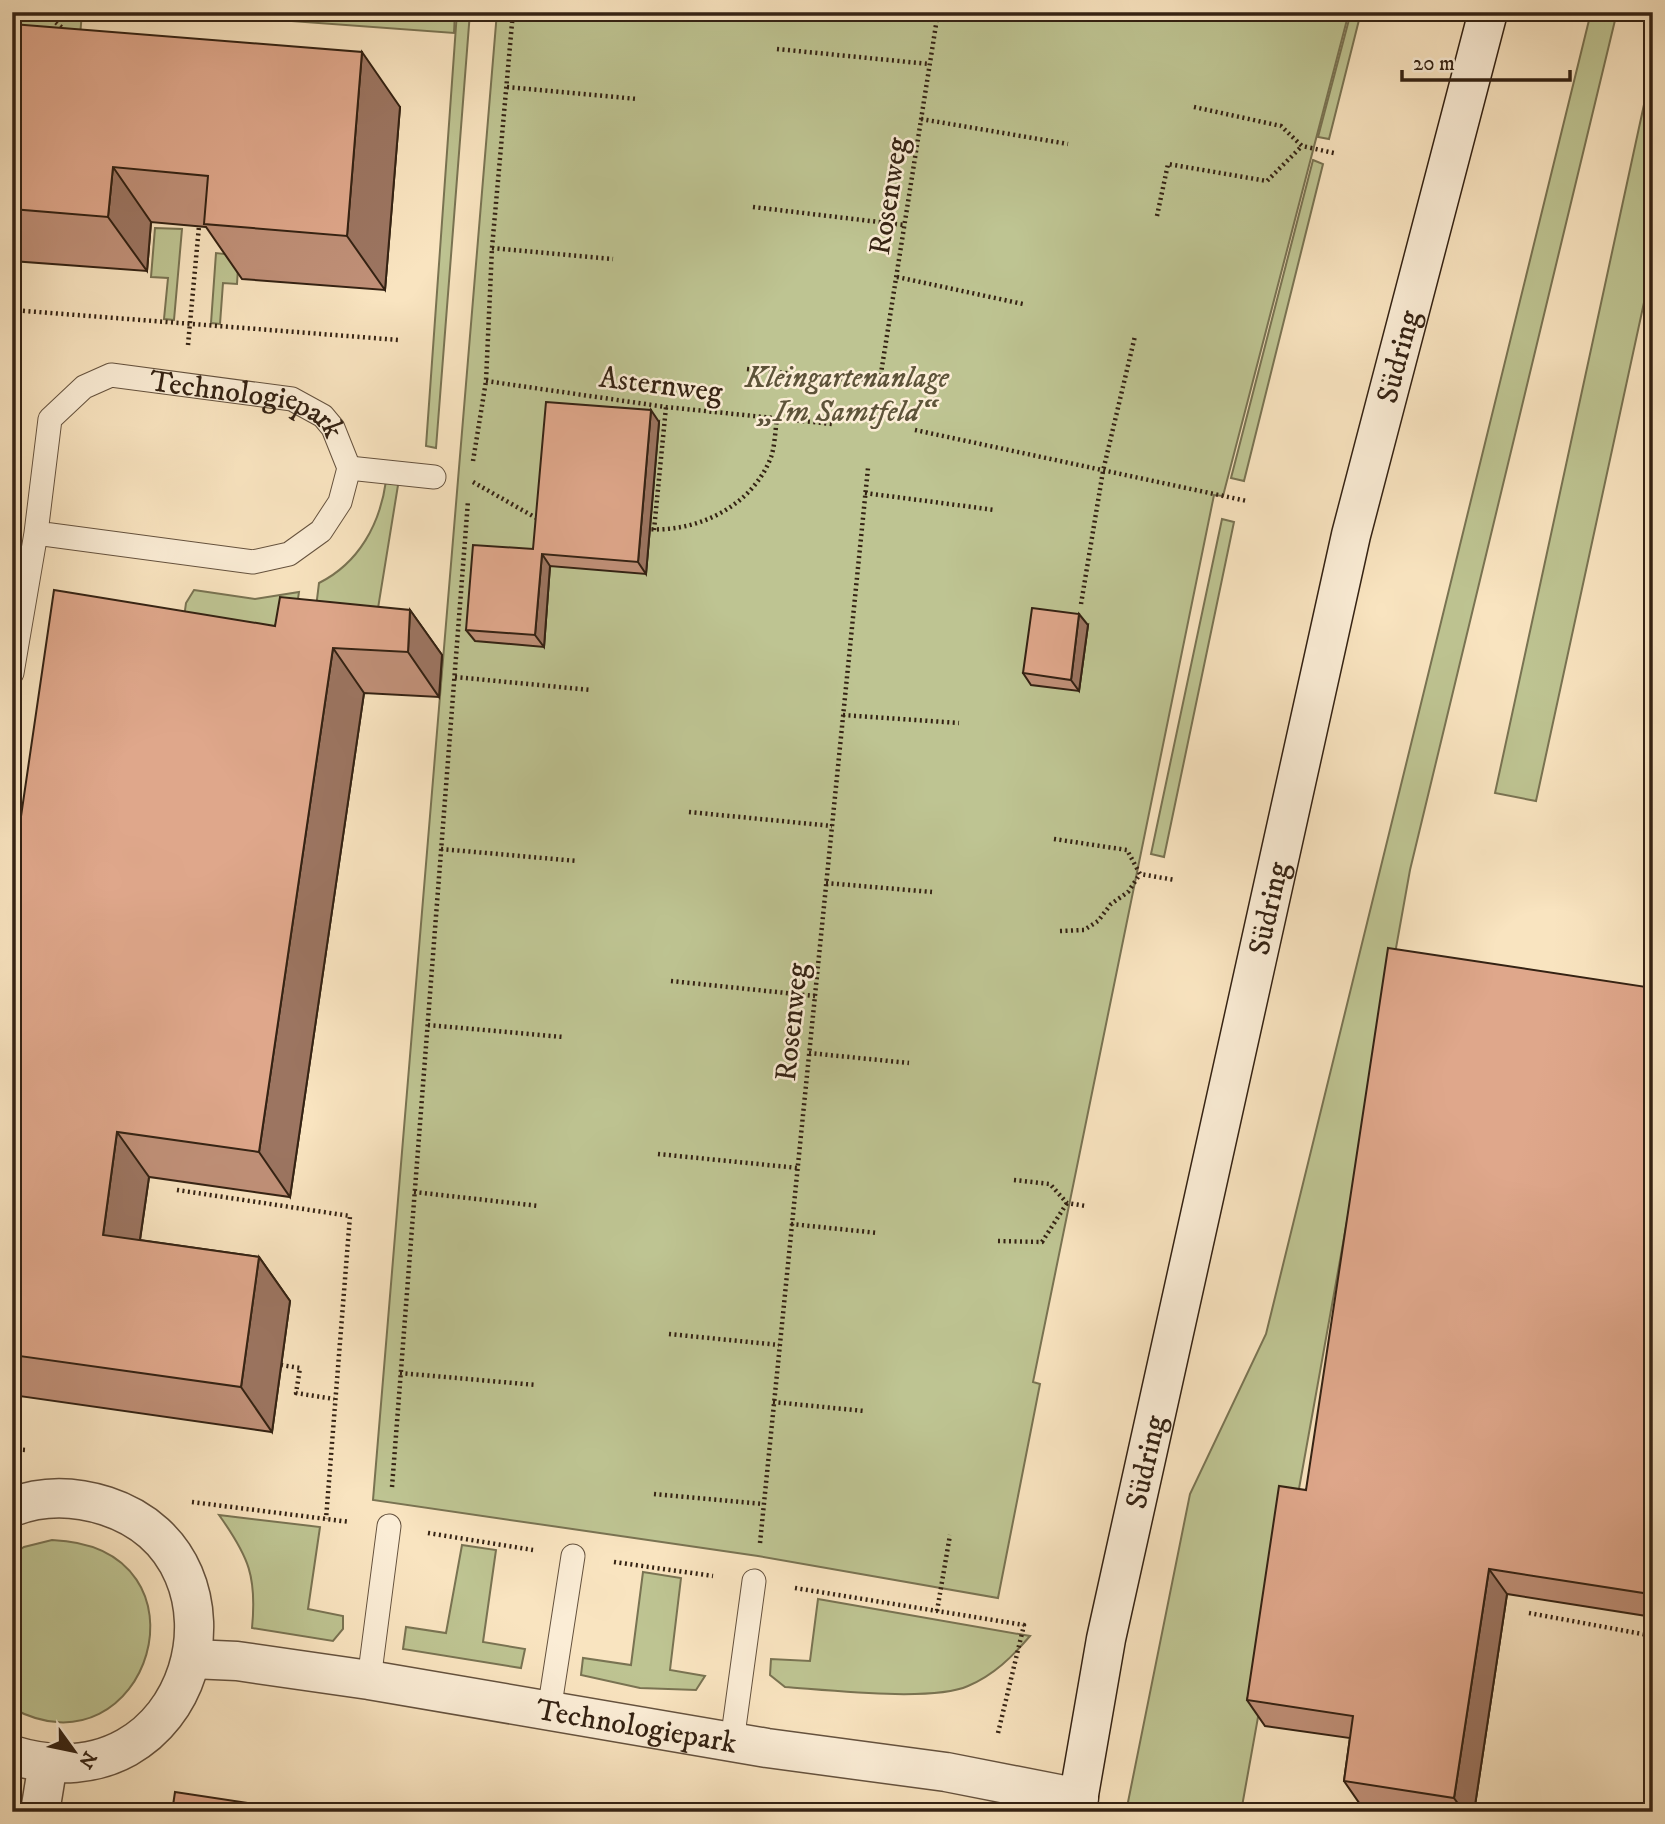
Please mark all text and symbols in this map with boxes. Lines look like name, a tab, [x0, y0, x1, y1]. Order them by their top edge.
scale bar	[1402, 38, 1570, 82]
text: 20 m	[1413, 51, 1455, 77]
street label: Rosenweg	[862, 134, 917, 258]
street label: Südring	[1369, 306, 1429, 407]
street label: Asternweg	[597, 360, 725, 411]
park label: Kleingartenanlage „Im Samtfeld“	[744, 360, 950, 431]
street label: Technologiepark	[147, 363, 352, 444]
street label: Südring	[1241, 858, 1298, 959]
street label: Rosenweg	[768, 961, 817, 1083]
street label: Südring	[1118, 1412, 1175, 1512]
street label: Technologiepark	[533, 1692, 740, 1763]
north arrow	[38, 1716, 108, 1786]
text: N	[73, 1747, 101, 1773]

